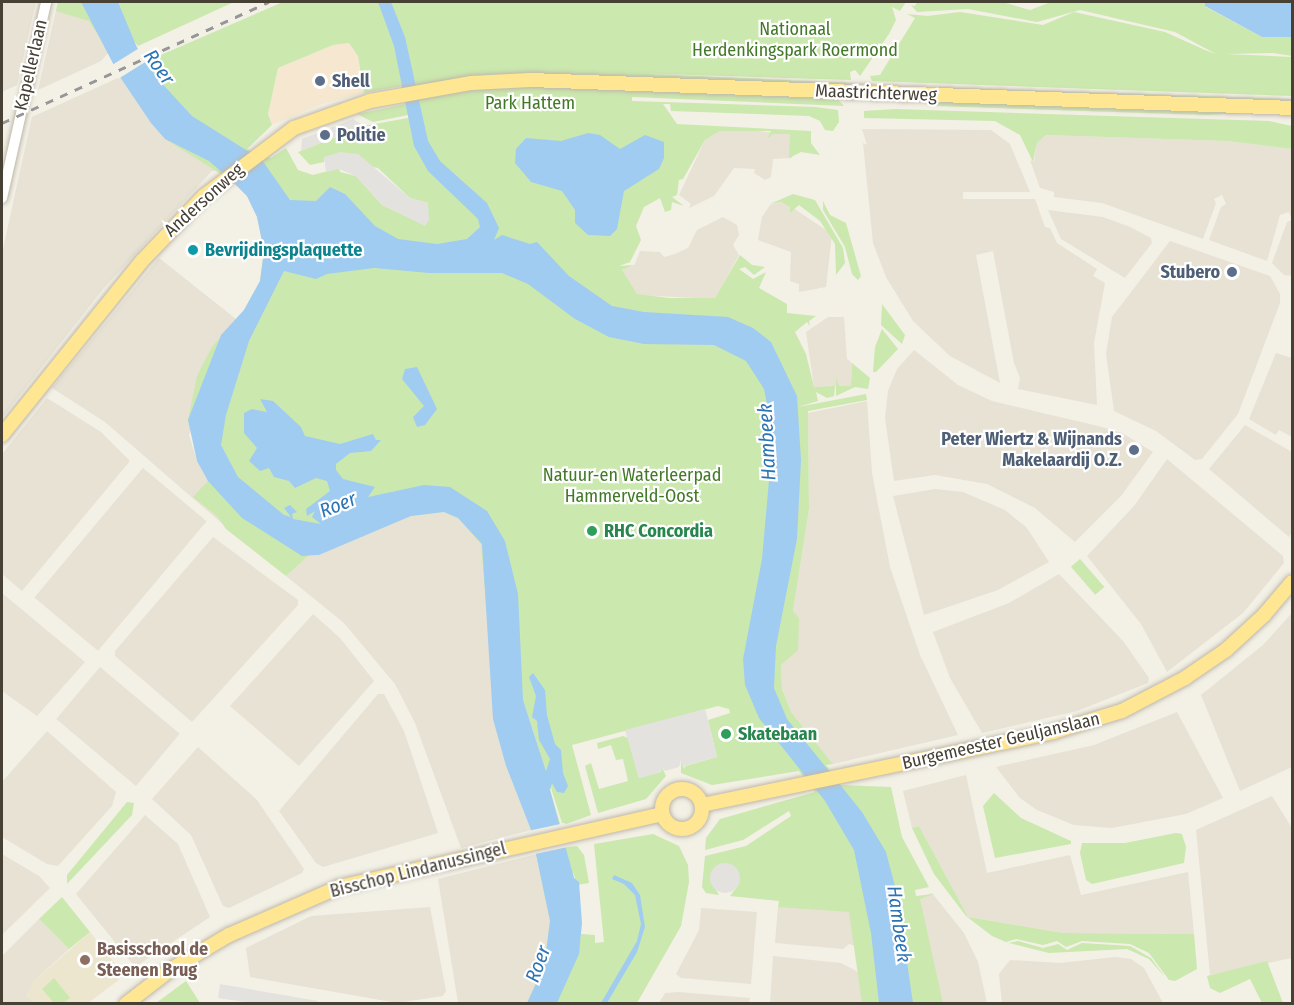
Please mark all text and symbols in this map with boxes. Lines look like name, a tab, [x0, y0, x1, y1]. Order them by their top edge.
street label: Kapellerlaan	[10, 17, 52, 113]
park label: Nationaal Herdenkingspark Roermond	[692, 19, 898, 62]
water label: Roer	[138, 45, 180, 89]
place label: Shell	[332, 70, 370, 92]
marker: Shell	[313, 74, 327, 88]
street label: Maastrichterweg	[815, 80, 937, 106]
park label: Park Hattem	[485, 92, 575, 114]
place label: Politie	[337, 124, 386, 146]
marker: Politie	[318, 128, 332, 142]
street label: Andersonweg	[160, 159, 248, 241]
place label: Bevrijdingsplaquette	[205, 239, 362, 261]
marker: Bevrijdingsplaquette	[186, 243, 200, 257]
place label: Stubero	[1160, 261, 1220, 283]
marker: Stubero	[1225, 265, 1239, 279]
water label: Hambeek	[753, 403, 781, 481]
place label: Peter Wiertz & Wijnands Makelaardij O.Z.	[941, 429, 1122, 472]
marker: Peter Wiertz & Wijnands Makelaardij O.Z.	[1127, 443, 1141, 457]
park label: Natuur-en Waterleerpad Hammerveld-Oost	[543, 465, 721, 508]
water label: Roer	[316, 487, 360, 523]
place label: RHC Concordia	[604, 520, 713, 542]
marker: RHC Concordia	[585, 524, 599, 538]
street label: Burgemeester Geuljanslaan	[900, 708, 1102, 774]
place label: Skatebaan	[738, 723, 817, 745]
marker: Skatebaan	[719, 727, 733, 741]
street label: Bisschop Lindanussingel	[328, 838, 508, 902]
water label: Hambeek	[882, 884, 916, 964]
place label: Basisschool de Steenen Brug	[97, 939, 208, 982]
water label: Roer	[520, 942, 556, 986]
marker: Basisschool de Steenen Brug	[78, 953, 92, 967]

